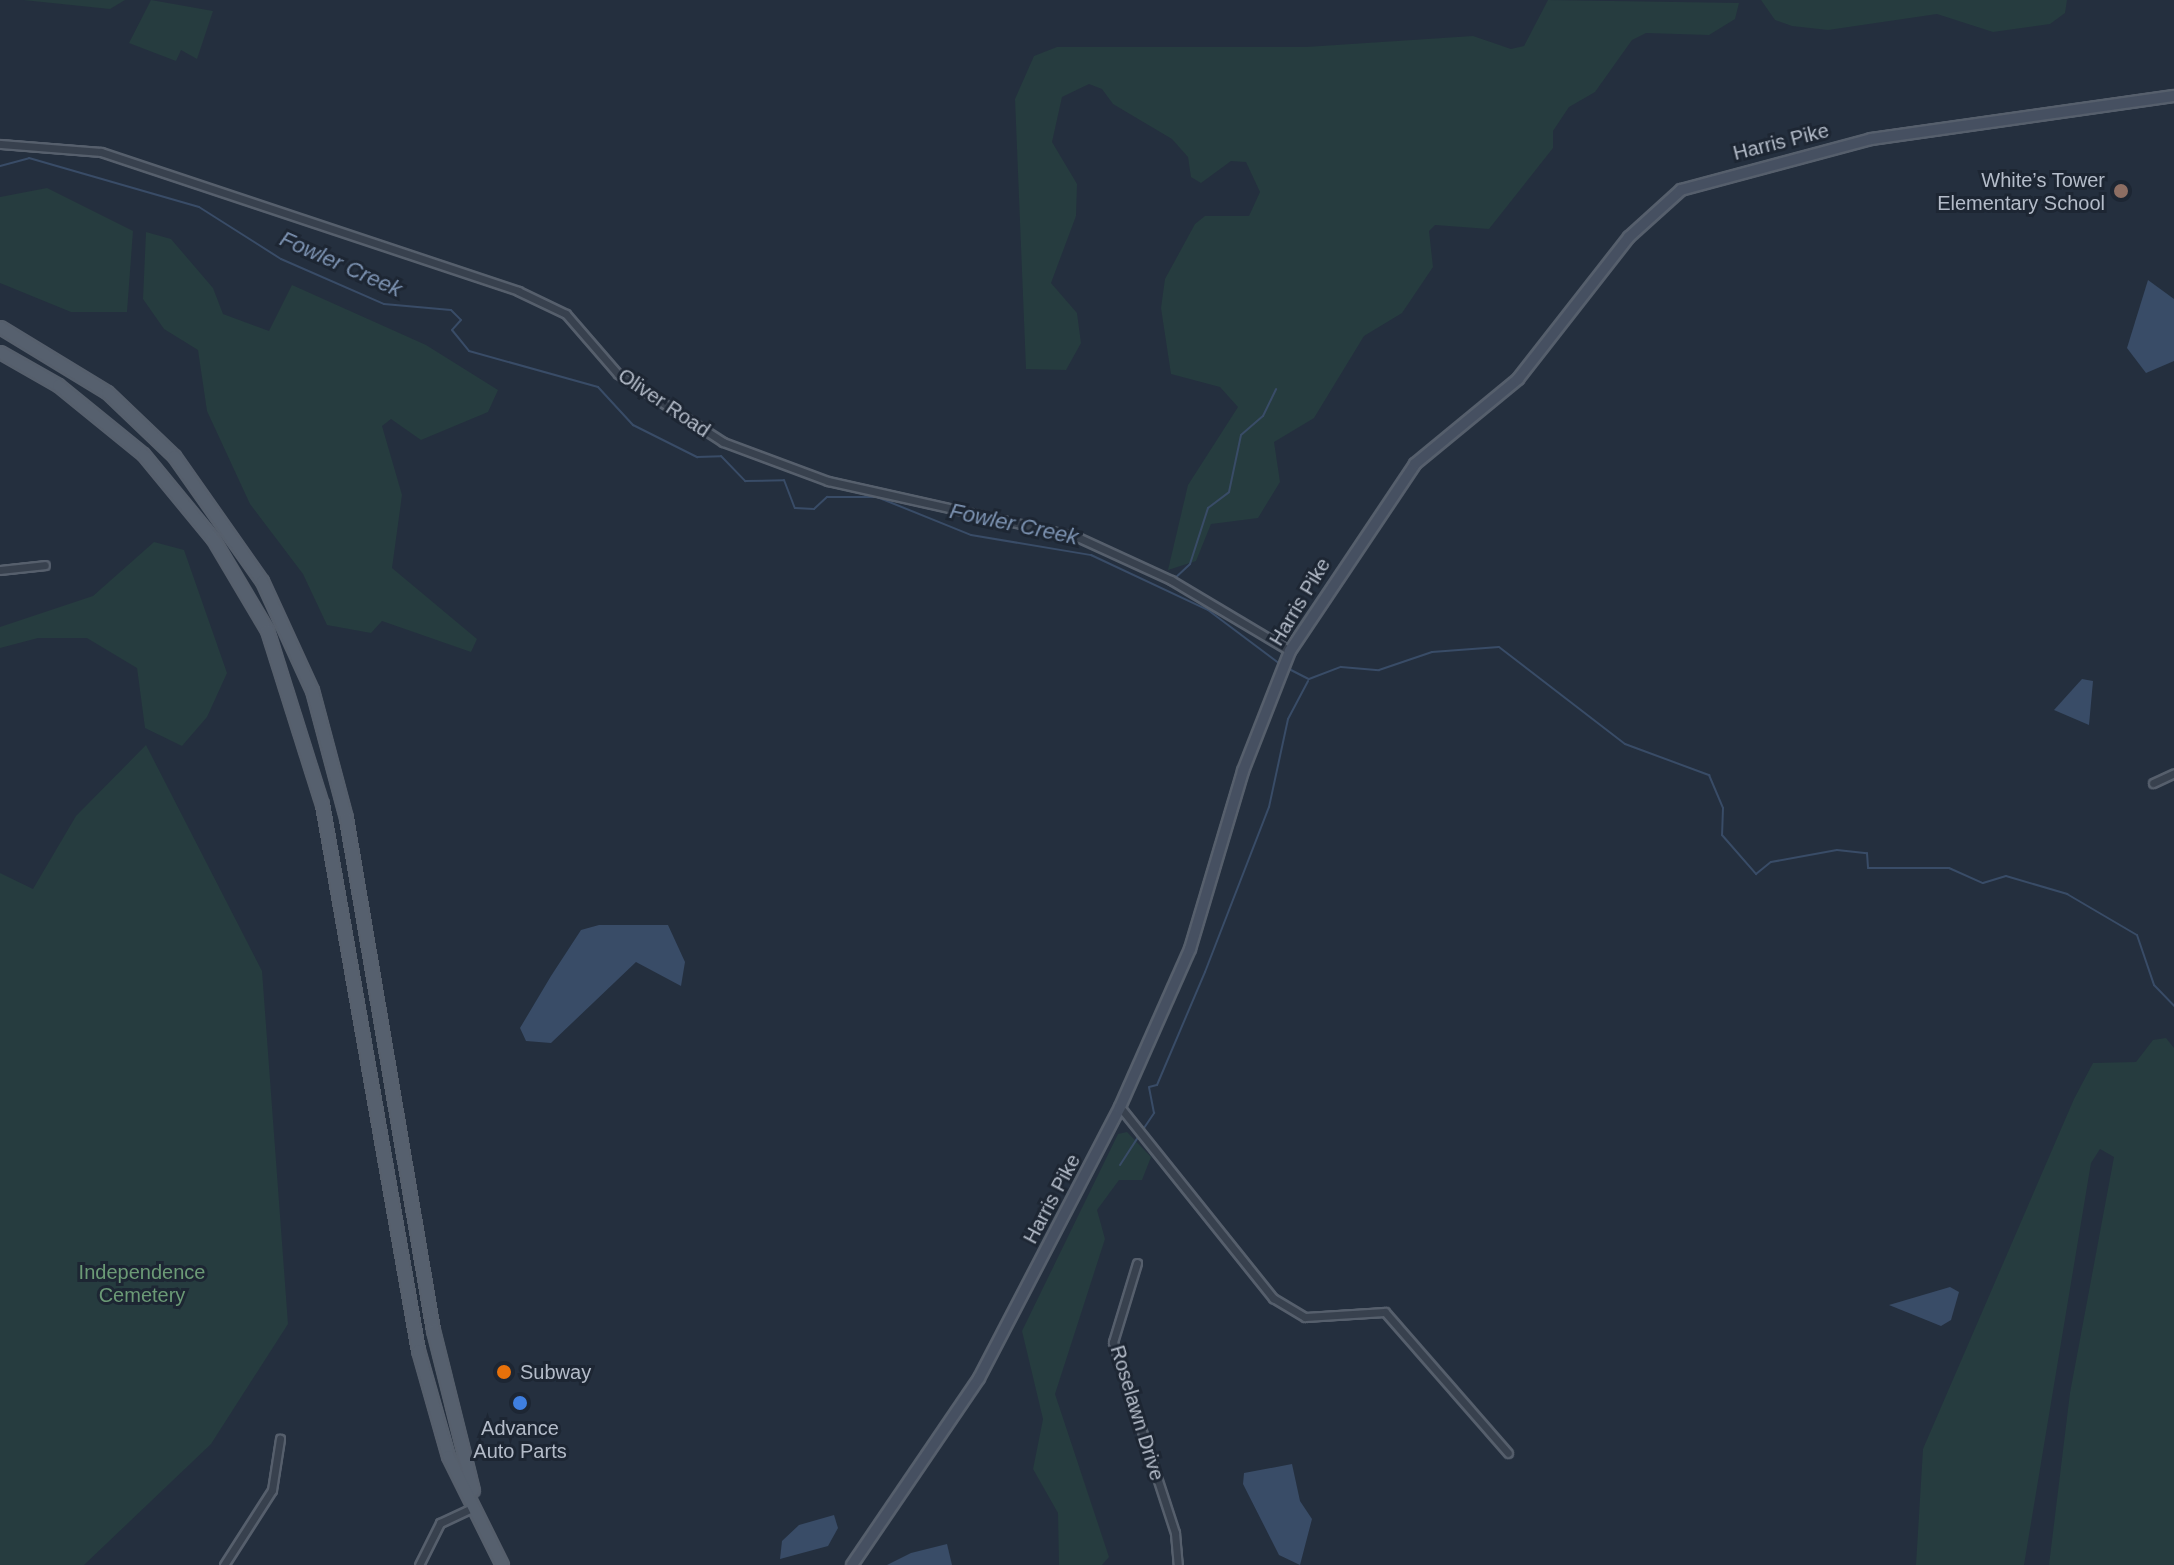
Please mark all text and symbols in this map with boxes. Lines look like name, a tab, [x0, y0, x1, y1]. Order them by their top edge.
street label: Harris Pike	[1731, 119, 1831, 165]
place label: White’s Tower Elementary School	[1937, 168, 2105, 215]
marker: White’s Tower Elementary School	[2112, 182, 2130, 200]
water label: Fowler Creek	[276, 225, 406, 303]
street label: Oliver Road	[614, 364, 714, 442]
water label: Fowler Creek	[947, 497, 1081, 551]
street label: Harris Pike	[1265, 554, 1335, 650]
street label: Harris Pike	[1018, 1150, 1086, 1248]
park label: Independence Cemetery	[79, 1261, 205, 1308]
street label: Roselawn Drive	[1105, 1343, 1169, 1483]
place label: Subway	[520, 1360, 591, 1384]
marker: Subway	[495, 1363, 513, 1381]
marker: Advance Auto Parts	[511, 1394, 529, 1412]
place label: Advance Auto Parts	[473, 1416, 567, 1463]

